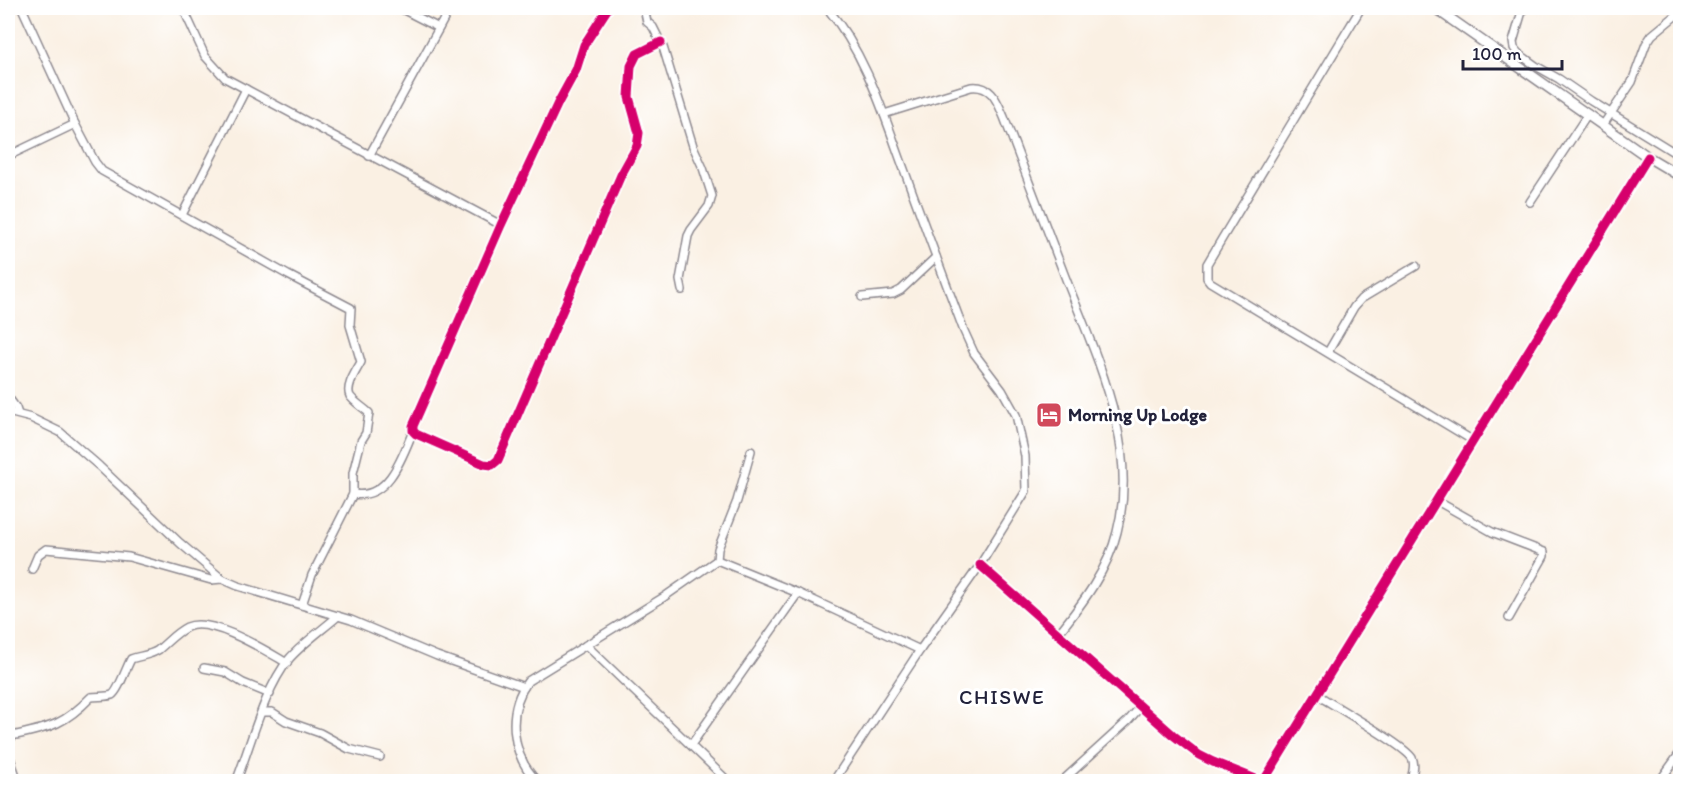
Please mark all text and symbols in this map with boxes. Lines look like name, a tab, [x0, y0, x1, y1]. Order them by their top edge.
scale bar	[1463, 33, 1562, 71]
text: 100 m	[1472, 43, 1522, 65]
hotel icon: Morning Up Lodge	[1034, 400, 1064, 430]
place label: Morning Up Lodge	[1068, 404, 1207, 426]
district label: CHISWE	[959, 684, 1045, 709]

